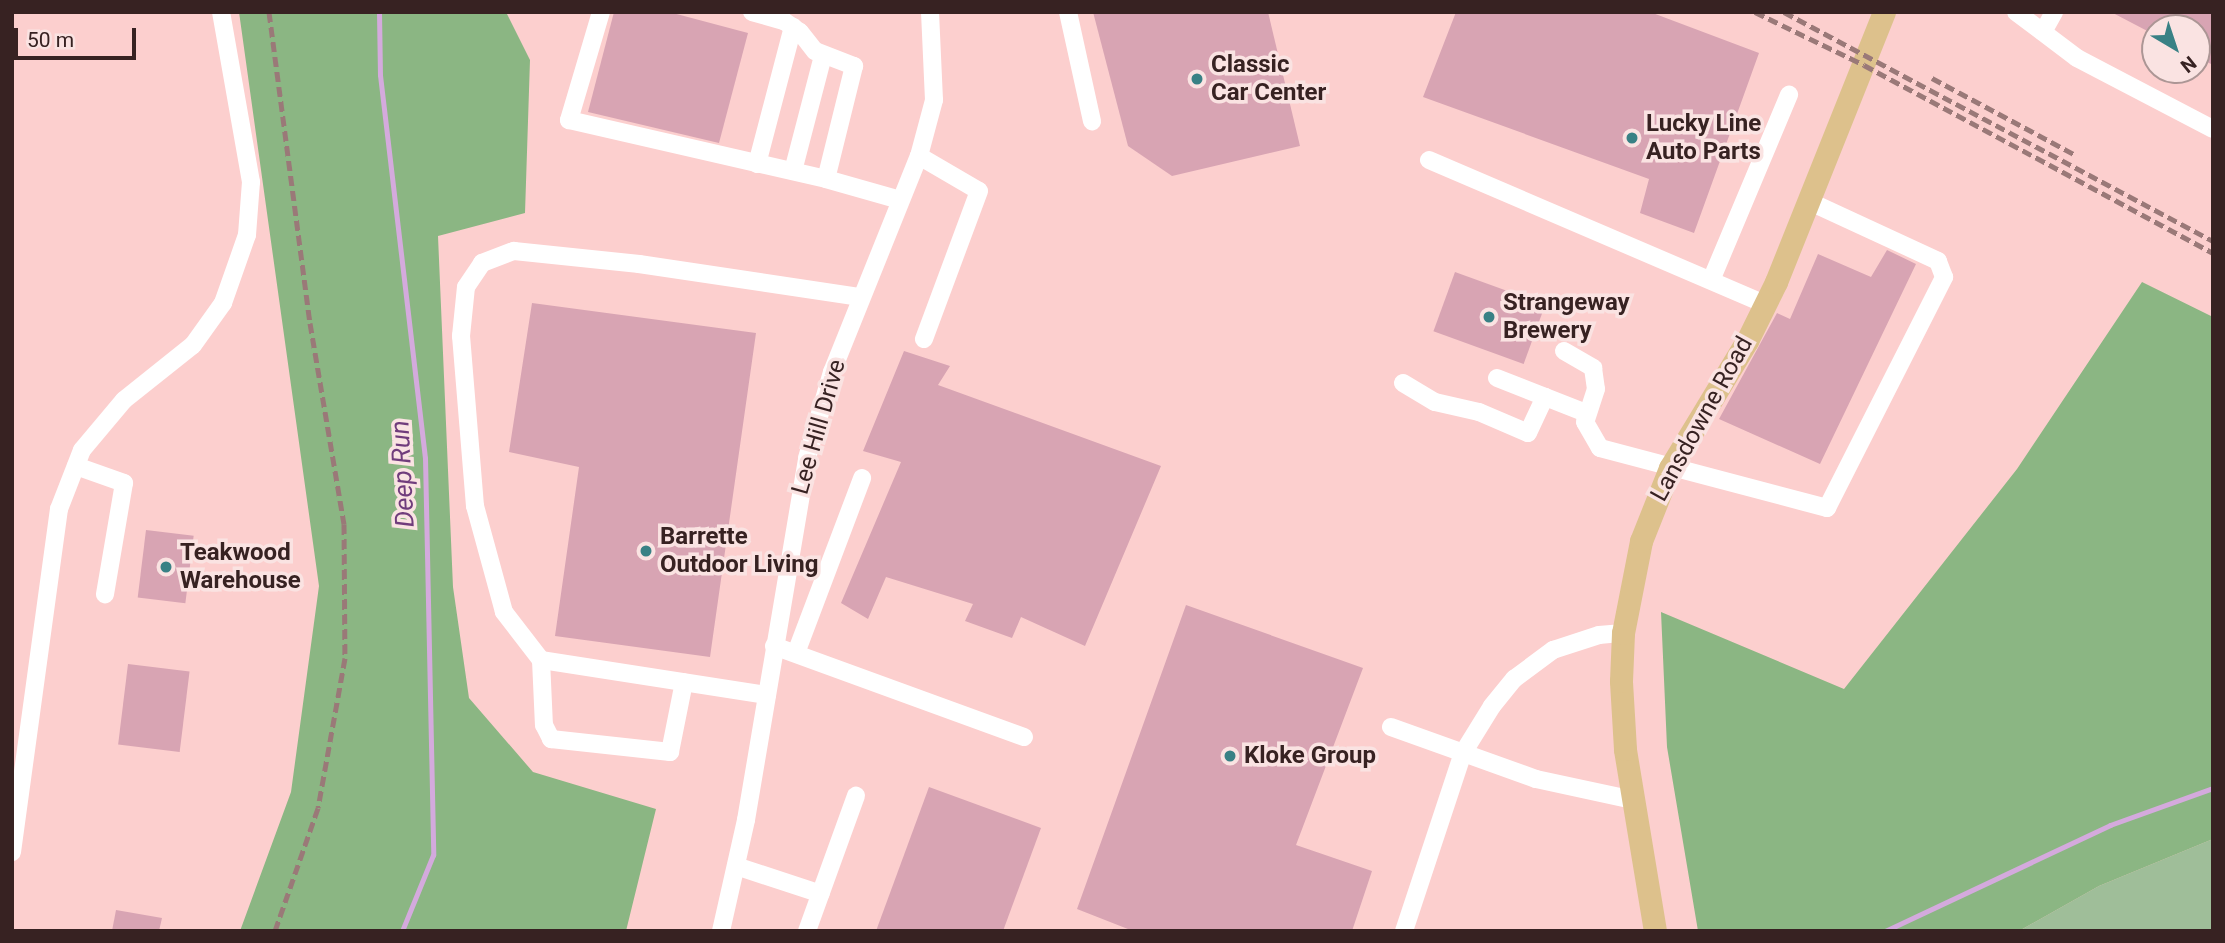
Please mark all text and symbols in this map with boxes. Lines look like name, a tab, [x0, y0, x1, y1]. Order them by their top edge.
scale bar	[18, 14, 140, 58]
north arrow	[2141, 14, 2211, 84]
text: 50 m	[27, 28, 74, 52]
place label: Classic Car Center	[1211, 51, 1326, 107]
text: N	[2176, 51, 2201, 77]
marker: Classic Car Center	[1189, 71, 1205, 87]
place label: Lucky Line Auto Parts	[1646, 110, 1761, 166]
marker: Lucky Line Auto Parts	[1624, 130, 1640, 146]
place label: Strangeway Brewery	[1503, 289, 1630, 345]
marker: Strangeway Brewery	[1481, 309, 1497, 325]
street label: Lansdowne Road	[1645, 332, 1759, 506]
street label: Lee Hill Drive	[786, 356, 852, 498]
water label: Deep Run	[385, 420, 421, 528]
place label: Barrette Outdoor Living	[660, 523, 818, 579]
place label: Teakwood Warehouse	[180, 539, 301, 595]
marker: Barrette Outdoor Living	[638, 543, 654, 559]
marker: Teakwood Warehouse	[158, 559, 174, 575]
place label: Kloke Group	[1244, 742, 1376, 770]
marker: Kloke Group	[1222, 748, 1238, 764]

